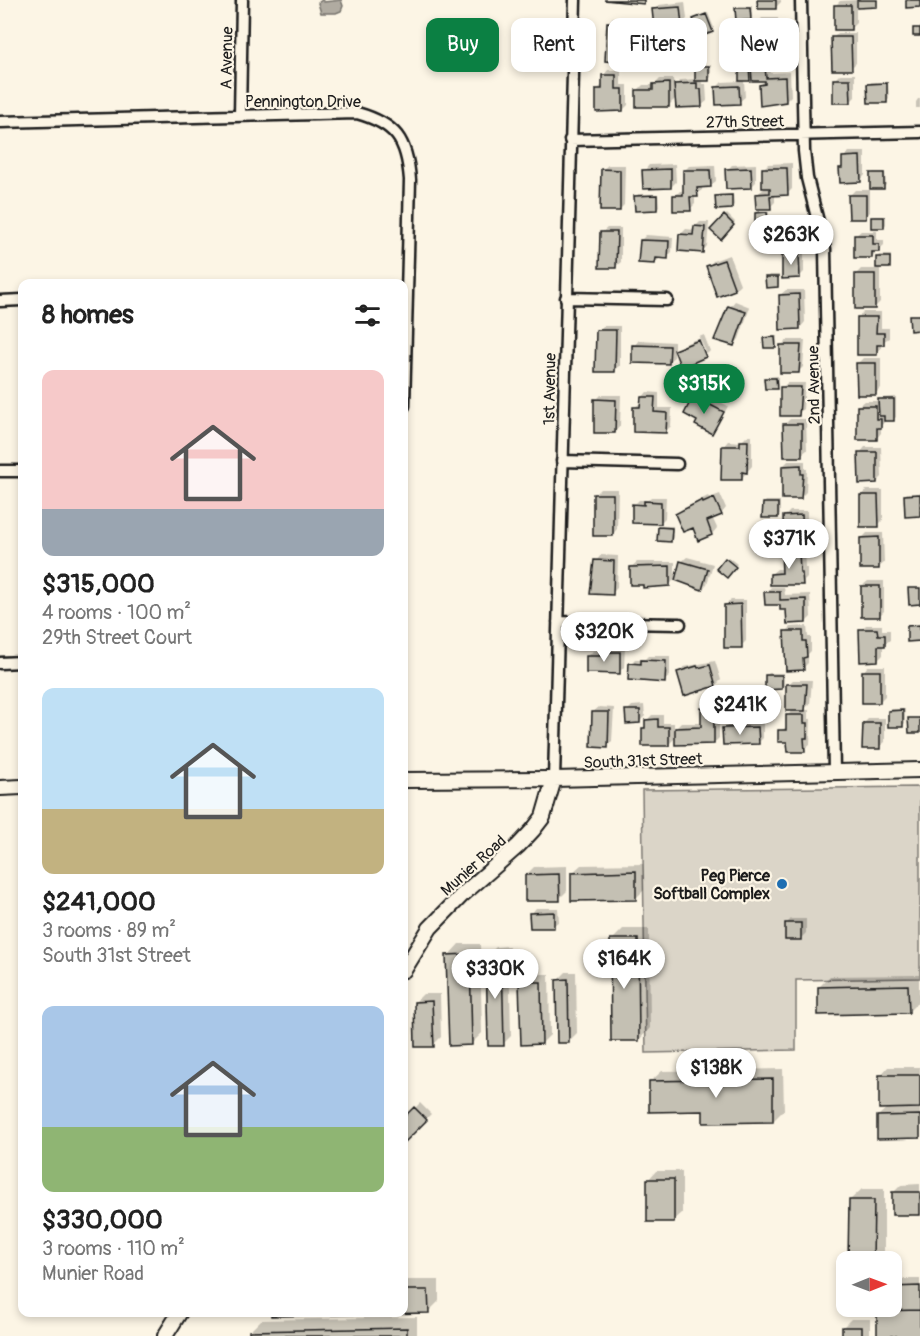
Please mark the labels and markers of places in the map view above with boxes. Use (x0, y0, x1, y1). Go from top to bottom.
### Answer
pin: $263K (749, 215, 833, 266)
pin: $315K (662, 364, 746, 415)
pin: $371K (747, 519, 831, 570)
pin: $320K (562, 612, 646, 663)
pin: $241K (698, 685, 782, 736)
place label: Peg Pierce Softball Complex (653, 866, 771, 904)
marker: Peg Pierce Softball Complex (775, 877, 789, 891)
pin: $164K (582, 939, 666, 990)
pin: $330K (453, 949, 537, 1000)
pin: $138K (674, 1048, 758, 1099)

